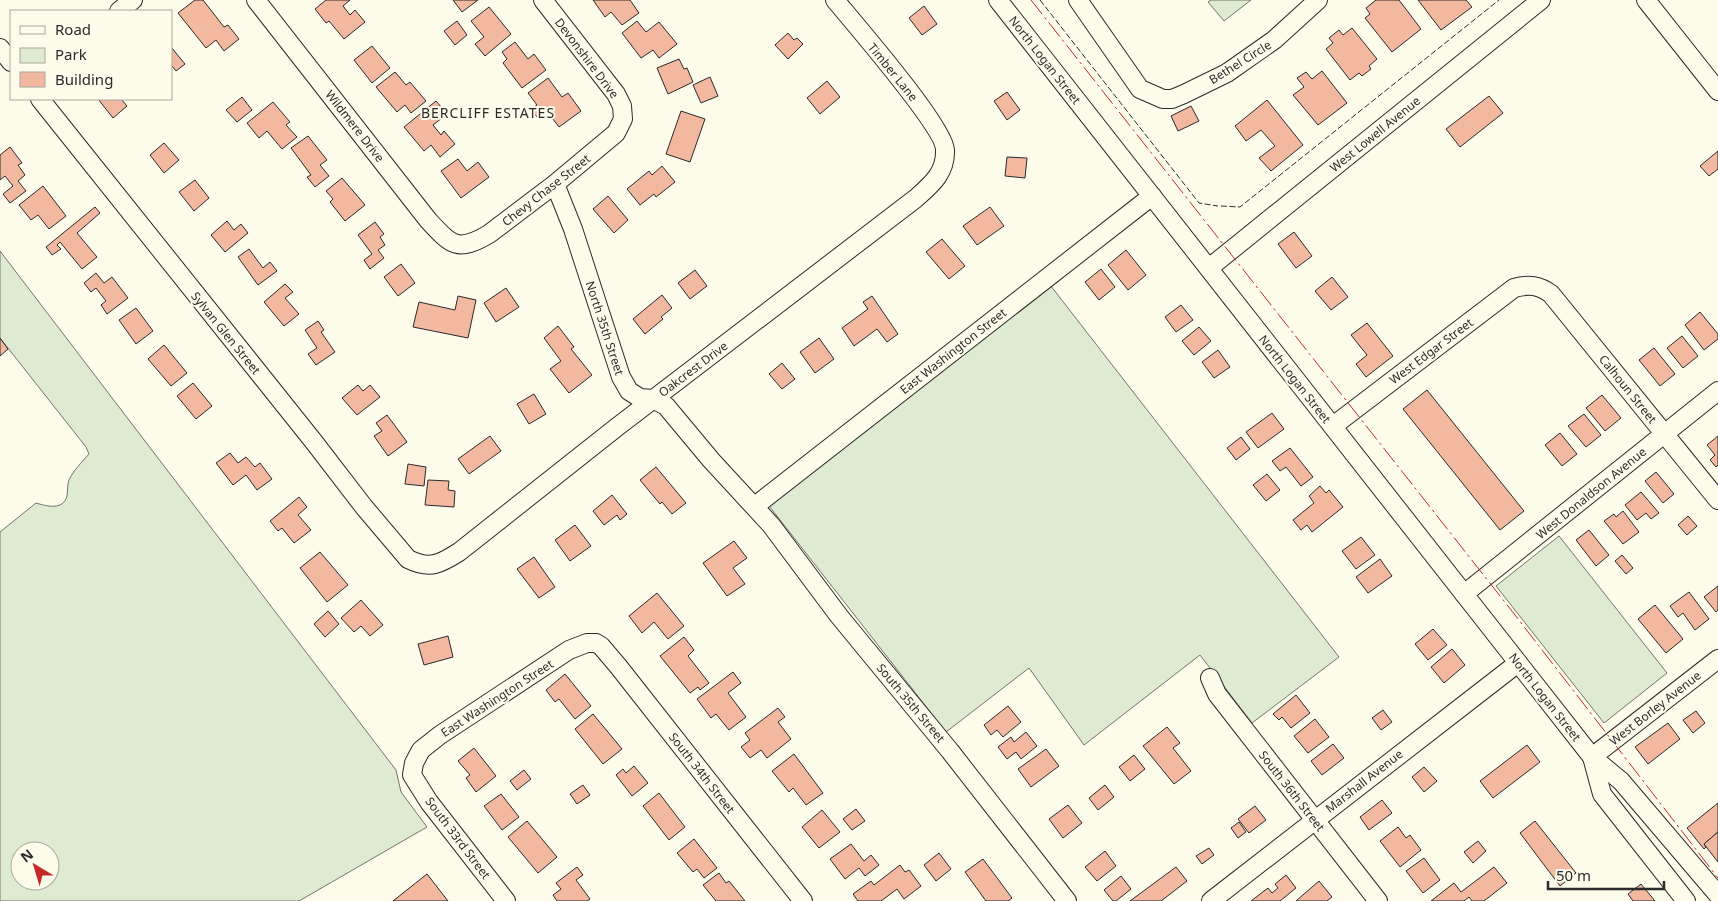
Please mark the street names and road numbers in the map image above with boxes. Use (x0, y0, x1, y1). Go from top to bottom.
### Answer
street label: North Logan Street (1005, 12, 1085, 108)
street label: Devonshire Drive (551, 14, 623, 102)
street label: Bethel Circle (1206, 36, 1275, 88)
street label: Timber Lane (864, 39, 922, 105)
street label: Wildmere Drive (322, 86, 389, 166)
street label: West Lowell Avenue (1326, 92, 1424, 176)
street label: Chevy Chase Street (498, 150, 594, 230)
street label: North 35th Street (582, 279, 628, 378)
street label: Sylvan Glen Street (187, 288, 265, 378)
street label: East Washington Street (896, 304, 1010, 398)
street label: West Edgar Street (1386, 314, 1477, 388)
street label: North Logan Street (1255, 331, 1335, 427)
street label: Oakcrest Drive (655, 337, 731, 401)
street label: Calhoun Street (1595, 351, 1661, 427)
street label: West Donaldson Avenue (1532, 443, 1650, 543)
street label: North Logan Street (1505, 649, 1585, 745)
street label: East Washington Street (437, 655, 557, 741)
street label: South 35th Street (873, 660, 950, 747)
street label: West Borley Avenue (1606, 667, 1705, 749)
street label: South 34th Street (665, 729, 739, 817)
street label: Marshall Avenue (1322, 745, 1406, 817)
street label: South 36th Street (1255, 747, 1329, 835)
street label: South 33rd Street (422, 794, 495, 883)

